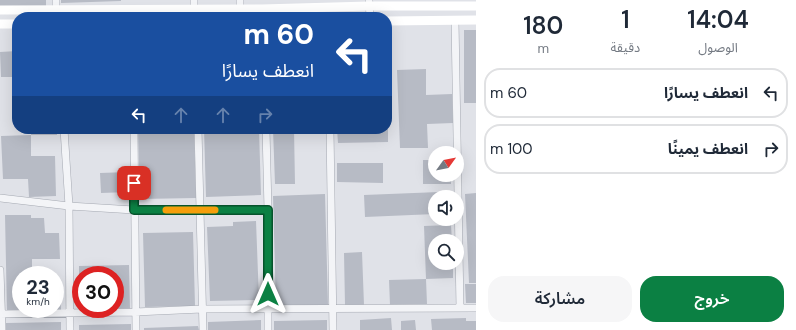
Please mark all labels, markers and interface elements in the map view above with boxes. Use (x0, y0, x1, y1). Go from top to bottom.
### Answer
text: 1 (621, 4, 630, 35)
text: 14:04 (687, 4, 749, 35)
text: 180 (523, 10, 563, 41)
text: 60 m (244, 16, 314, 53)
icon: left (328, 28, 380, 80)
text: دقيقة (611, 39, 640, 56)
text: الوصول (698, 39, 738, 56)
text: m (537, 40, 549, 57)
text: انعطف يسارًا (222, 59, 314, 83)
icon: left (760, 82, 782, 104)
text: 60 m (490, 83, 527, 103)
text: انعطف يسارًا (664, 83, 748, 103)
icon: left (128, 104, 150, 126)
icon: ahead (170, 104, 192, 126)
icon: ahead (212, 104, 234, 126)
icon: right (254, 104, 276, 126)
icon: right (760, 138, 782, 160)
text: 100 m (490, 139, 533, 159)
text: انعطف يمينًا (668, 139, 748, 159)
north arrow (428, 146, 464, 182)
map controls (428, 146, 464, 270)
pin (117, 166, 151, 200)
icon: arrive (123, 172, 145, 194)
button: sound (428, 190, 464, 226)
button: search (428, 234, 464, 270)
speed limit sign: 30 (72, 266, 124, 318)
position arrow (247, 273, 289, 315)
text: 23 (26, 274, 50, 300)
button: مشاركة (488, 276, 632, 322)
button: خروج (640, 276, 784, 322)
text: km/h (26, 295, 50, 308)

